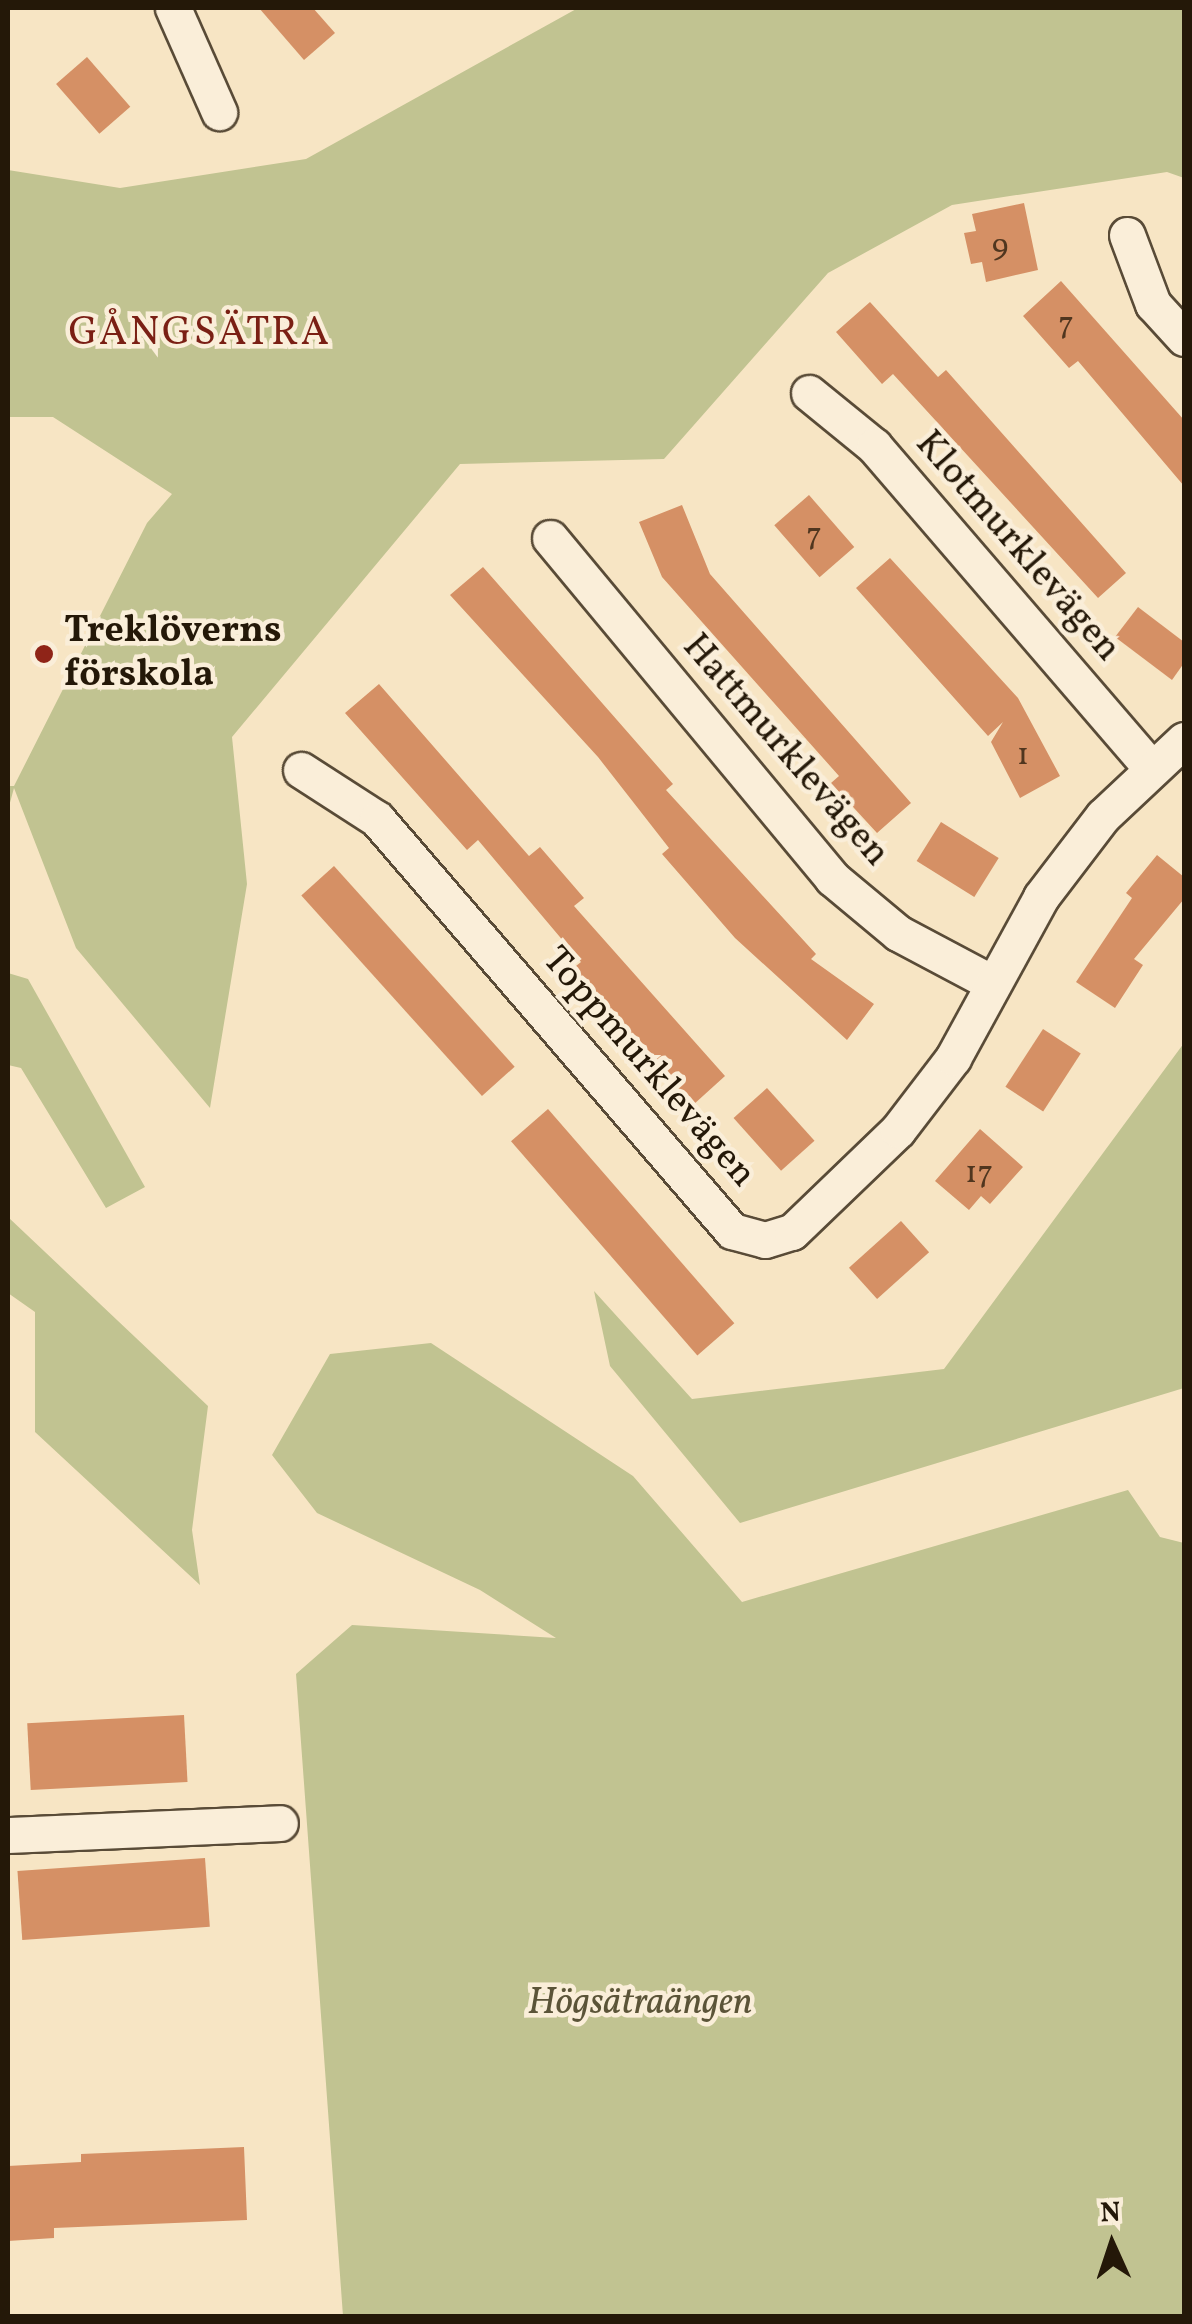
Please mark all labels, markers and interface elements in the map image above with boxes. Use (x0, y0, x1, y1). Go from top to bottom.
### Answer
house number: 9 (992, 228, 1008, 266)
house number: 7 (1058, 306, 1074, 344)
district label: GÅNGSÄTRA (69, 310, 331, 358)
street label: Klotmurklevägen (905, 422, 1129, 672)
house number: 7 (806, 517, 822, 555)
place label: Treklöverns förskola (64, 609, 282, 698)
street label: Hattmurklevägen (672, 625, 898, 877)
marker: Treklöverns förskola (33, 643, 55, 665)
house number: 1 (1017, 737, 1029, 775)
street label: Toppmurklevägen (531, 939, 765, 1197)
house number: 17 (965, 1155, 993, 1193)
park label: Högsätraängen (527, 1981, 753, 2027)
north arrow (1062, 2194, 1162, 2294)
text: N (1099, 2194, 1122, 2234)

